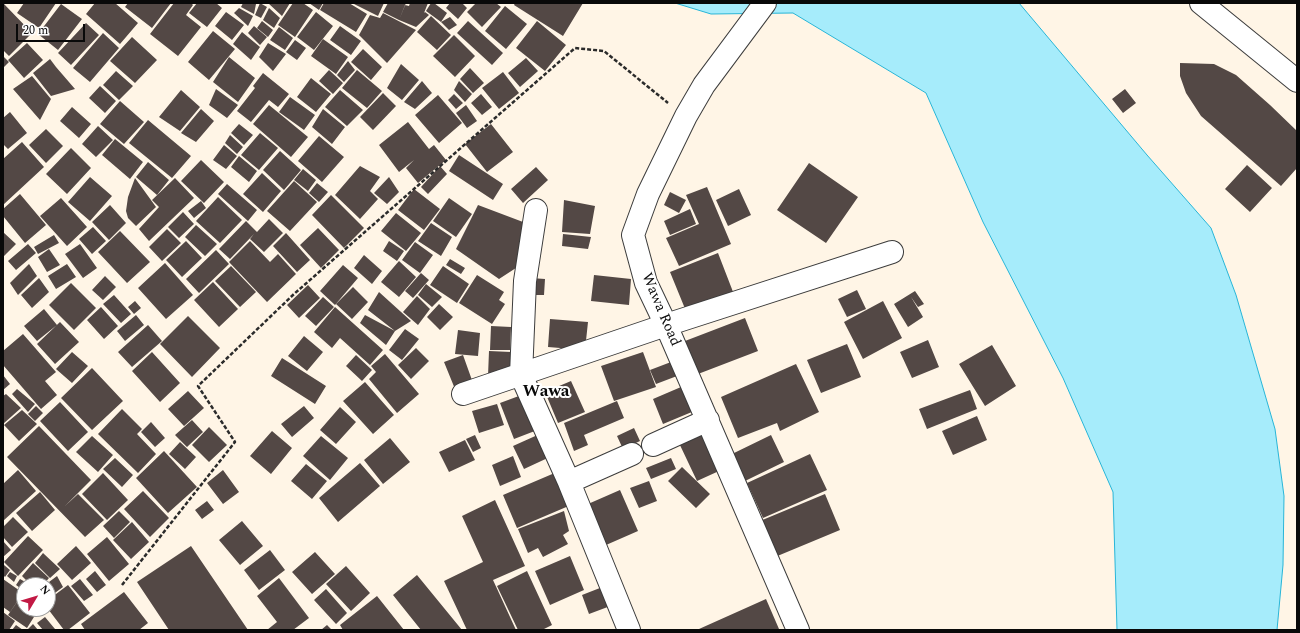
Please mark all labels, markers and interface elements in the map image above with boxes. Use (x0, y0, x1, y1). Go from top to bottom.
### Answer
scale bar (18, 16, 87, 42)
text: 20 m (23, 21, 48, 40)
street label: Wawa Road (636, 271, 684, 349)
district label: Wawa (522, 383, 570, 403)
north arrow (16, 577, 56, 617)
text: N (36, 581, 55, 599)

